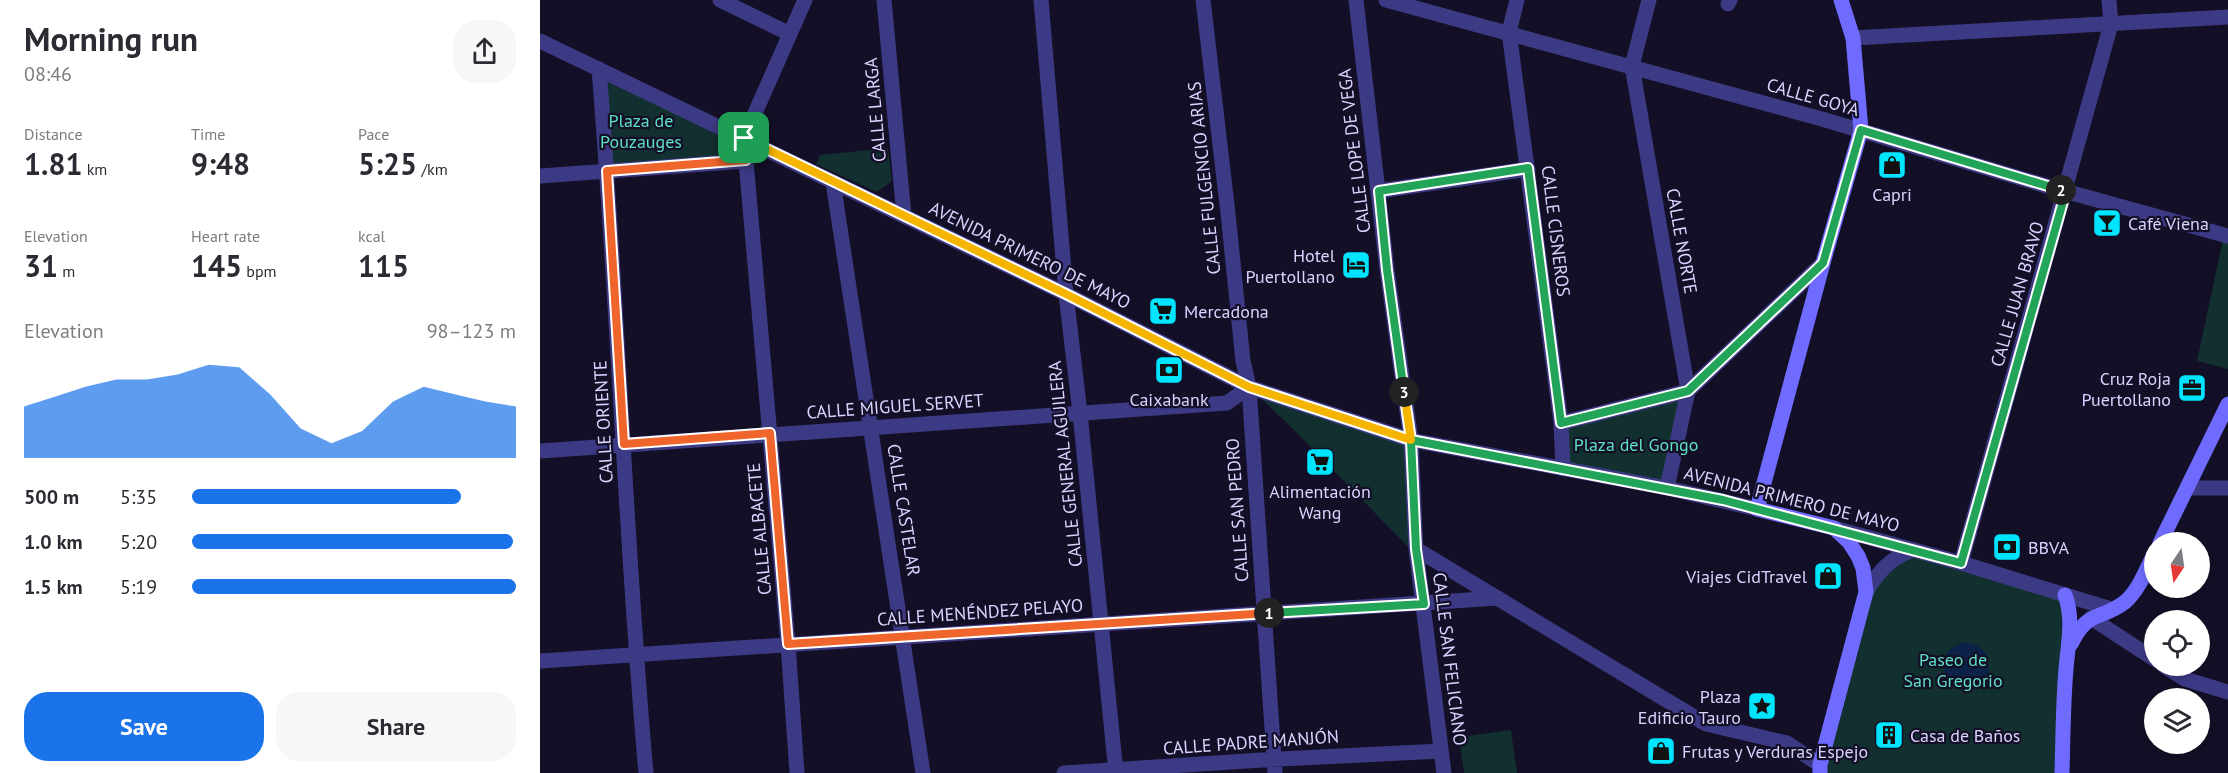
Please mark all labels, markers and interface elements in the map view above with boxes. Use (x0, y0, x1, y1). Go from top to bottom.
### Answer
text: Morning run (24, 17, 198, 60)
button: share (453, 20, 516, 83)
street label: CALLE LARGA (859, 56, 891, 163)
text: 08:46 (24, 61, 72, 87)
street label: CALLE LOPE DE VEGA (1332, 67, 1375, 234)
street label: CALLE GOYA (1764, 73, 1862, 121)
street label: CALLE FULGENCIO ARIAS (1182, 80, 1226, 276)
park label: Plaza de Pouzauges (600, 109, 682, 153)
pin (718, 112, 769, 163)
icon: arrive (727, 121, 760, 154)
text: Distance (24, 124, 83, 144)
text: Time (191, 124, 225, 144)
text: Pace (358, 124, 389, 144)
text: 1.81 (24, 144, 82, 183)
text: 9:48 (191, 144, 250, 183)
text: 5:25 (358, 144, 417, 183)
shop icon: Capri (1876, 149, 1908, 181)
text: km (82, 159, 107, 179)
text: /km (417, 159, 448, 179)
street label: CALLE CISNEROS (1537, 164, 1575, 298)
pin: 2 (2046, 175, 2076, 205)
text: 2 (2056, 180, 2066, 200)
place label: Capri (1872, 183, 1912, 206)
street label: CALLE NORTE (1661, 186, 1703, 296)
street label: AVENIDA PRIMERO DE MAYO (926, 196, 1134, 314)
bar icon: Café Viena (2091, 207, 2123, 239)
place label: Café Viena (2128, 212, 2209, 235)
street label: CALLE JUAN BRAVO (1985, 219, 2049, 369)
text: Elevation (24, 226, 88, 246)
text: Heart rate (191, 226, 260, 246)
text: kcal (358, 226, 385, 246)
place label: Hotel Puertollano (1246, 244, 1336, 288)
text: 31 (24, 246, 58, 285)
text: 145 (191, 246, 242, 285)
text: 115 (358, 246, 409, 285)
hotel icon: Hotel Puertollano (1340, 249, 1372, 281)
text: m (58, 261, 75, 281)
text: bpm (242, 261, 277, 281)
supermarket icon: Mercadona (1147, 295, 1179, 327)
place label: Mercadona (1184, 300, 1269, 323)
text: Elevation (24, 318, 104, 344)
text: 98–123 m (427, 318, 516, 344)
bank icon: Caixabank (1153, 354, 1185, 386)
street label: CALLE GENERAL AGUILERA (1043, 359, 1087, 568)
street label: CALLE ORIENTE (588, 360, 618, 484)
place label: Cruz Roja Puertollano (2082, 367, 2171, 411)
office icon: Cruz Roja Puertollano (2176, 372, 2208, 404)
pin: 3 (1389, 377, 1419, 407)
text: 3 (1399, 382, 1409, 402)
street label: CALLE MIGUEL SERVET (806, 388, 984, 424)
place label: Caixabank (1129, 388, 1209, 411)
park label: Plaza del Gongo (1574, 433, 1698, 456)
street label: CALLE SAN PEDRO (1221, 437, 1253, 583)
street label: CALLE CASTELAR (882, 442, 926, 578)
supermarket icon: Alimentación Wang (1304, 446, 1336, 478)
street label: AVENIDA PRIMERO DE MAYO (1682, 461, 1902, 537)
street label: CALLE ALBACETE (742, 462, 776, 596)
place label: Alimentación Wang (1269, 480, 1371, 524)
text: 500 m (24, 484, 79, 510)
text: 5:35 (120, 484, 157, 510)
text: 1.0 km (24, 529, 83, 555)
text: 5:20 (120, 529, 157, 555)
bank icon: BBVA (1991, 531, 2023, 563)
north arrow (2144, 532, 2210, 598)
map controls (2144, 532, 2210, 754)
place label: BBVA (2028, 536, 2069, 559)
shop icon: Viajes CidTravel (1812, 560, 1844, 592)
place label: Viajes CidTravel (1685, 565, 1808, 588)
street label: CALLE SAN FELICIANO (1428, 571, 1472, 747)
text: 1.5 km (24, 574, 83, 600)
text: 5:19 (120, 574, 157, 600)
street label: CALLE MENÉNDEZ PELAYO (876, 593, 1084, 631)
pin: 1 (1254, 598, 1284, 628)
text: 1 (1264, 603, 1274, 623)
button: locate (2144, 610, 2210, 676)
park label: Paseo de San Gregorio (1903, 648, 2003, 692)
place label: Plaza Edificio Tauro (1638, 685, 1741, 729)
button: layers (2144, 688, 2210, 754)
place icon: Plaza Edificio Tauro (1746, 690, 1778, 722)
button: Save (24, 692, 264, 761)
button: Share (276, 692, 516, 761)
building icon: Casa de Baños (1873, 719, 1905, 751)
street label: CALLE PADRE MANJÓN (1162, 724, 1340, 760)
place label: Casa de Baños (1910, 724, 2020, 747)
shop icon: Frutas y Verduras Espejo (1645, 735, 1677, 767)
place label: Frutas y Verduras Espejo (1682, 740, 1868, 763)

